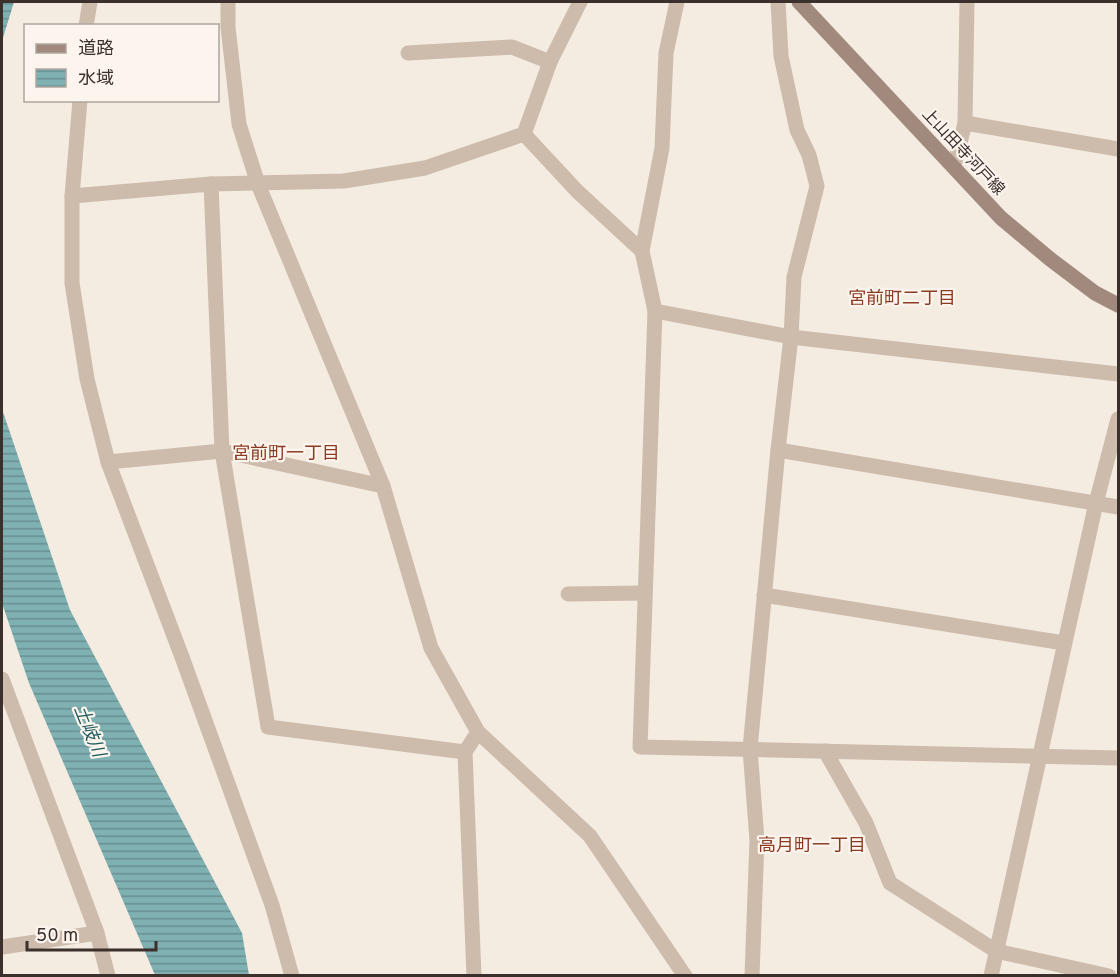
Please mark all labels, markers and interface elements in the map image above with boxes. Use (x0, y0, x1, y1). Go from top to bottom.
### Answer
legend (24, 24, 219, 102)
text: 道路 (78, 38, 114, 61)
text: 水域 (78, 68, 114, 91)
street label: 上山田寺河戸線 (917, 105, 1008, 200)
district label: 宮前町二丁目 (848, 288, 956, 311)
district label: 宮前町一丁目 (232, 443, 340, 466)
water label: 土岐川 (68, 702, 110, 763)
district label: 高月町一丁目 (758, 835, 866, 858)
scale bar (27, 914, 156, 952)
text: 50 m (36, 925, 78, 948)

